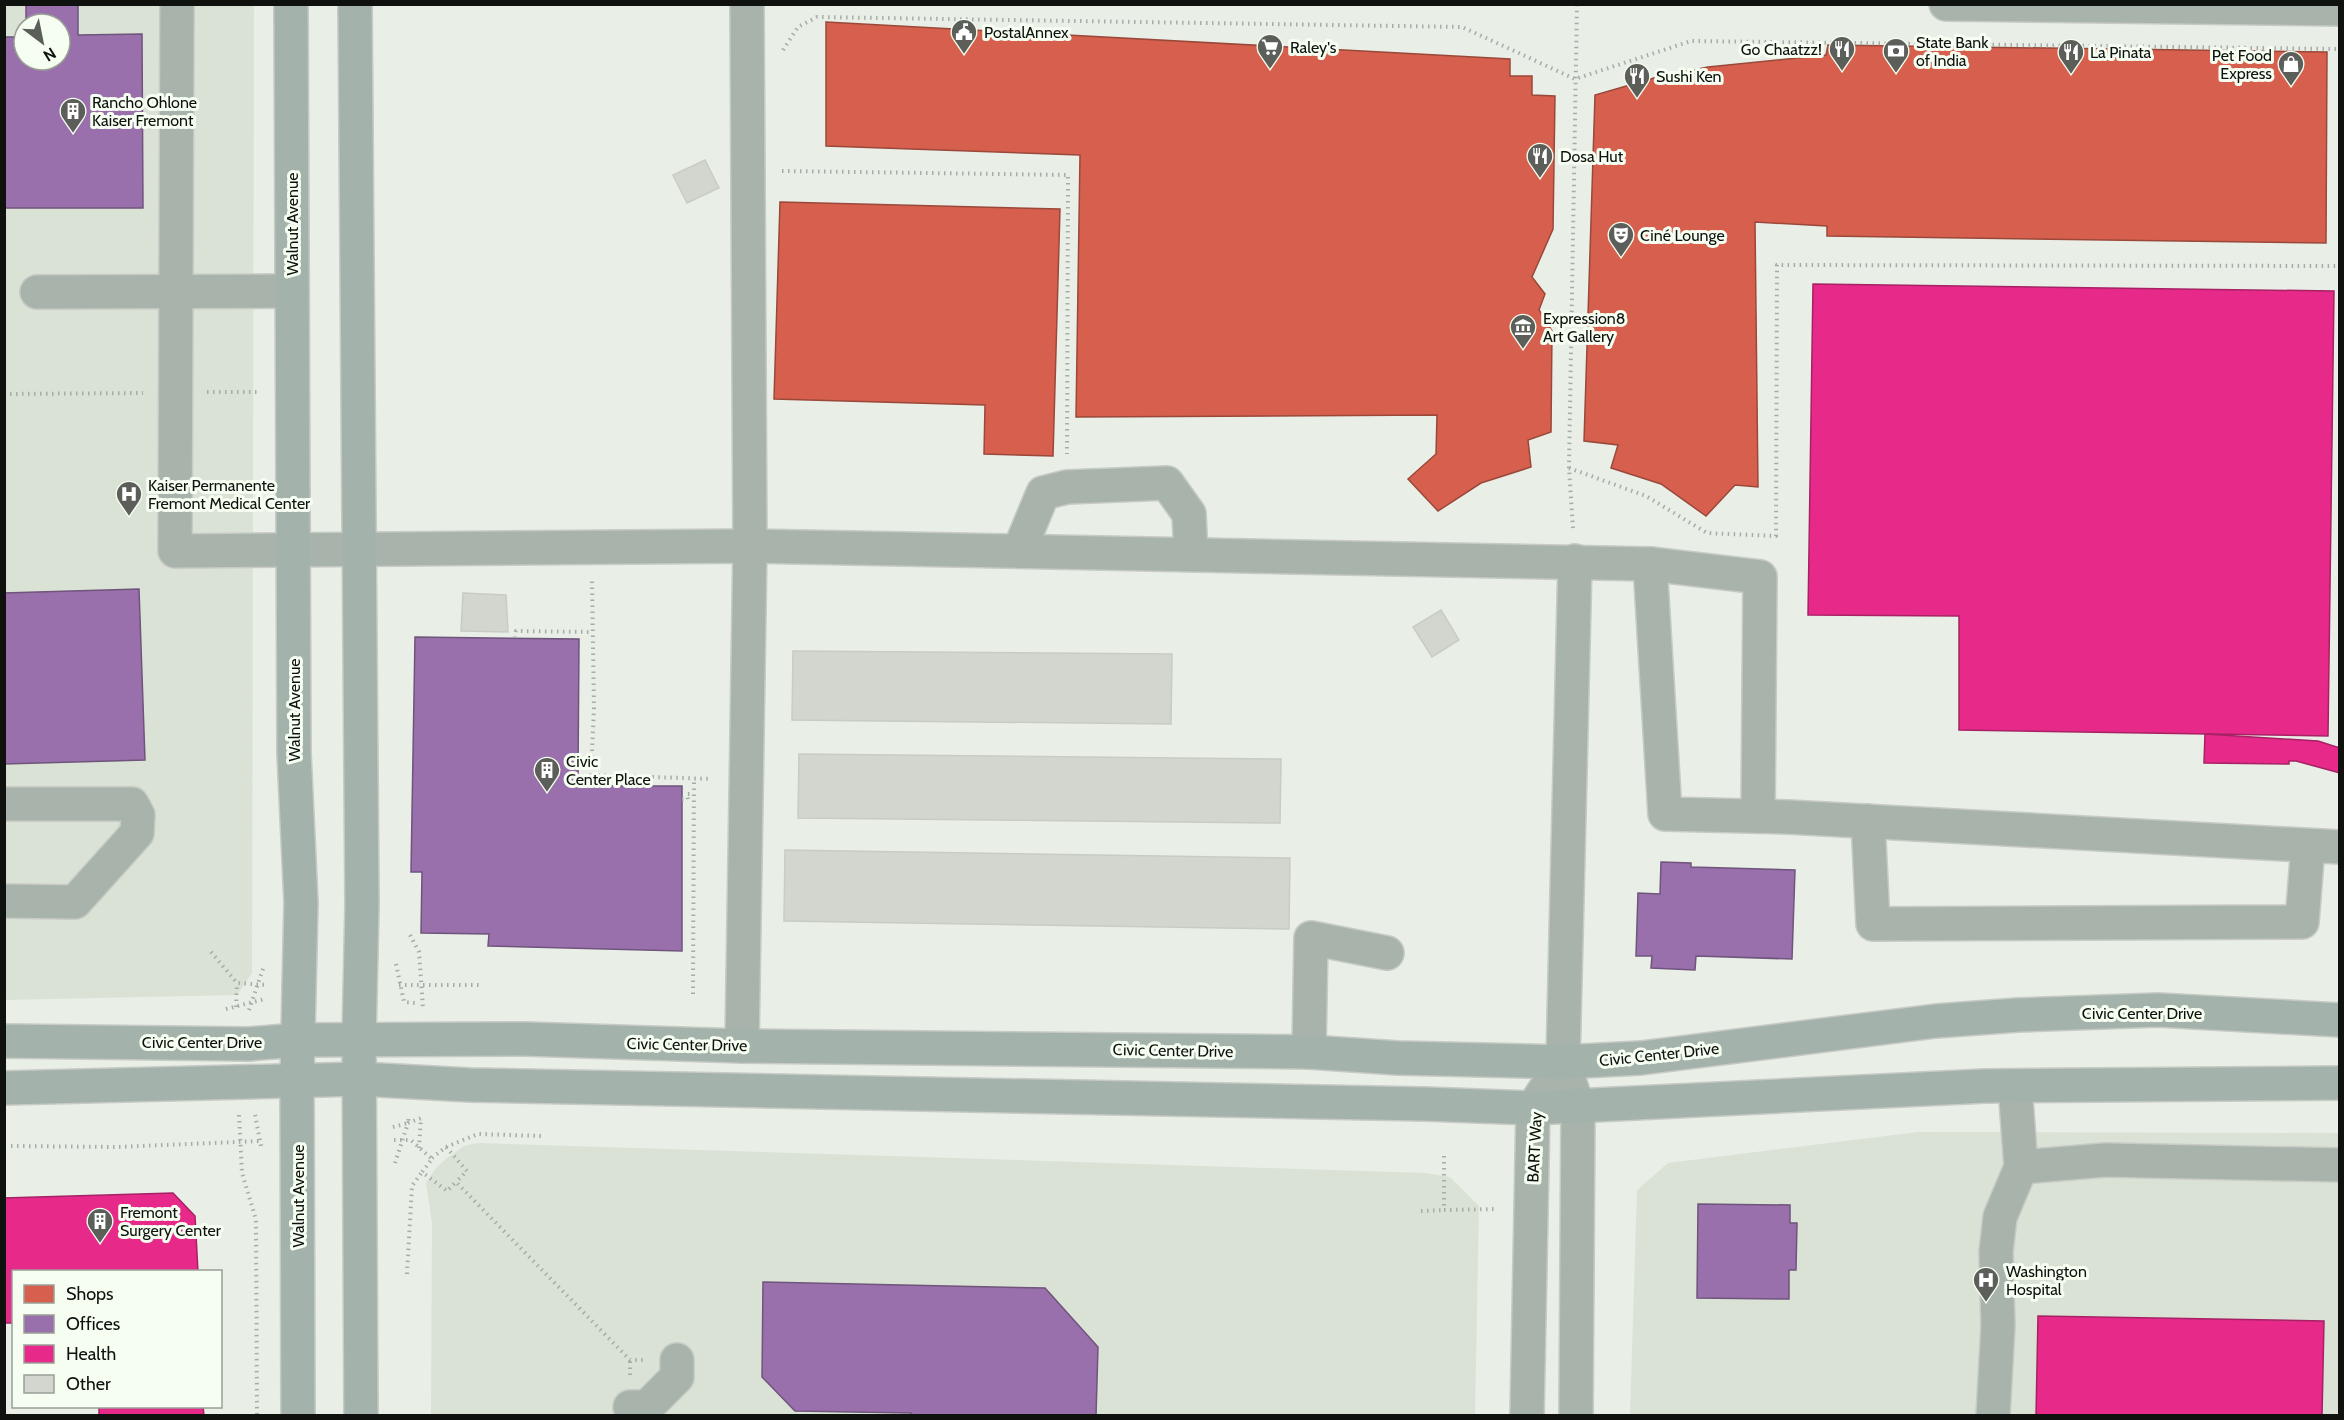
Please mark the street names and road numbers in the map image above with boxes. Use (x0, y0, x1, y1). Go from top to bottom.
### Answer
street label: Walnut Avenue (283, 172, 302, 276)
street label: Walnut Avenue (285, 658, 304, 762)
street label: Civic Center Drive (2082, 1004, 2202, 1023)
street label: Civic Center Drive (142, 1033, 262, 1052)
street label: Civic Center Drive (627, 1034, 747, 1055)
street label: Civic Center Drive (1598, 1039, 1720, 1070)
street label: Civic Center Drive (1113, 1040, 1233, 1061)
street label: BART Way (1523, 1111, 1546, 1183)
street label: Walnut Avenue (289, 1144, 308, 1248)

